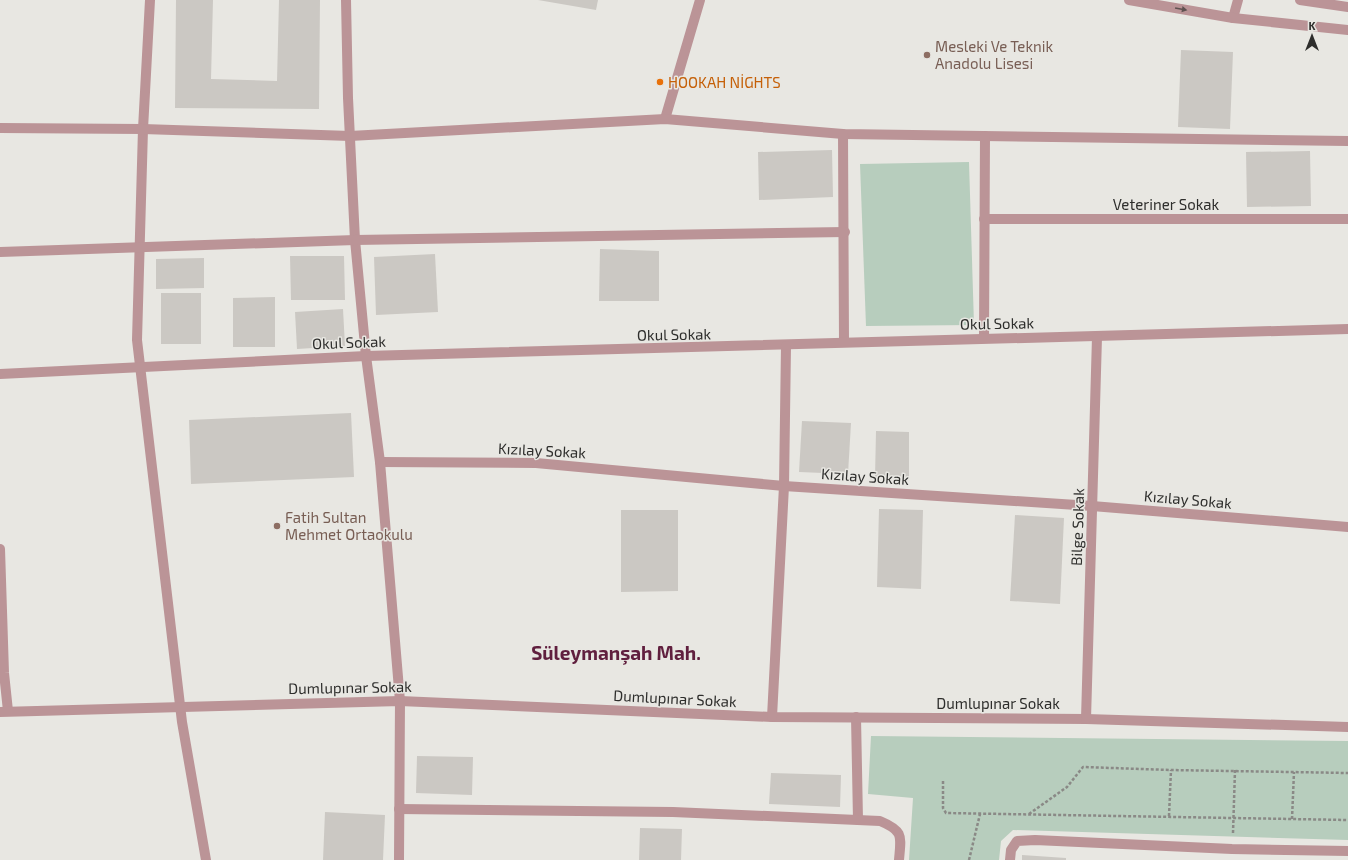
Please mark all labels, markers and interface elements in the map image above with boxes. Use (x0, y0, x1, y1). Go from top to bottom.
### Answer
one-way arrow (1175, 6, 1187, 12)
north arrow (1292, 16, 1332, 56)
text: K (1309, 19, 1316, 32)
place label: Mesleki Ve Teknik Anadolu Lisesi (935, 37, 1053, 72)
marker: Mesleki Ve Teknik Anadolu Lisesi (922, 50, 932, 60)
place label: HOOKAH NİGHTS (668, 73, 781, 91)
marker: HOOKAH NİGHTS (655, 77, 665, 87)
street label: Veteriner Sokak (1113, 195, 1220, 213)
street label: Okul Sokak (960, 313, 1035, 333)
street label: Okul Sokak (637, 324, 712, 344)
street label: Okul Sokak (312, 332, 387, 352)
street label: Kızılay Sokak (498, 439, 587, 461)
street label: Kızılay Sokak (820, 464, 910, 488)
street label: Kızılay Sokak (1143, 486, 1233, 512)
street label: Bilge Sokak (1067, 488, 1087, 566)
place label: Fatih Sultan Mehmet Ortaokulu (285, 508, 413, 543)
marker: Fatih Sultan Mehmet Ortaokulu (272, 521, 282, 531)
district label: Süleymanşah Mah. (531, 641, 701, 665)
street label: Dumlupınar Sokak (288, 677, 412, 697)
street label: Dumlupınar Sokak (613, 686, 738, 710)
street label: Dumlupınar Sokak (936, 694, 1060, 712)

